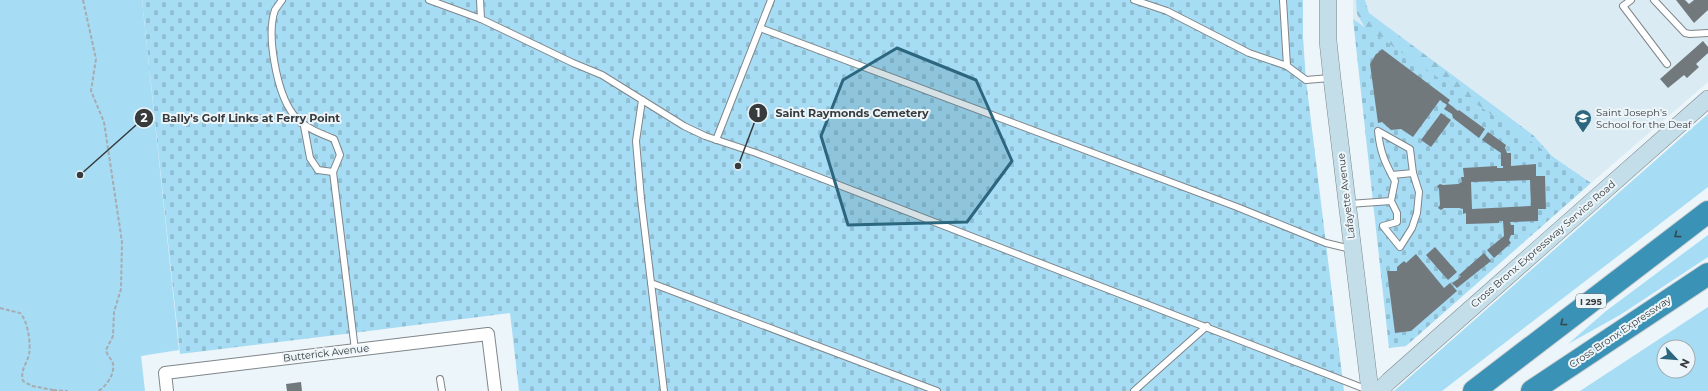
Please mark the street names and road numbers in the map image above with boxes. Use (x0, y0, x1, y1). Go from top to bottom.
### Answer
street label: Lafayette Avenue (1334, 152, 1358, 240)
street label: Cross Bronx Expressway Service Road (1468, 178, 1618, 310)
street label: Cross Bronx Expressway (1567, 293, 1674, 371)
road number: I 295 (1576, 294, 1606, 308)
street label: Butterick Avenue (282, 341, 370, 365)

